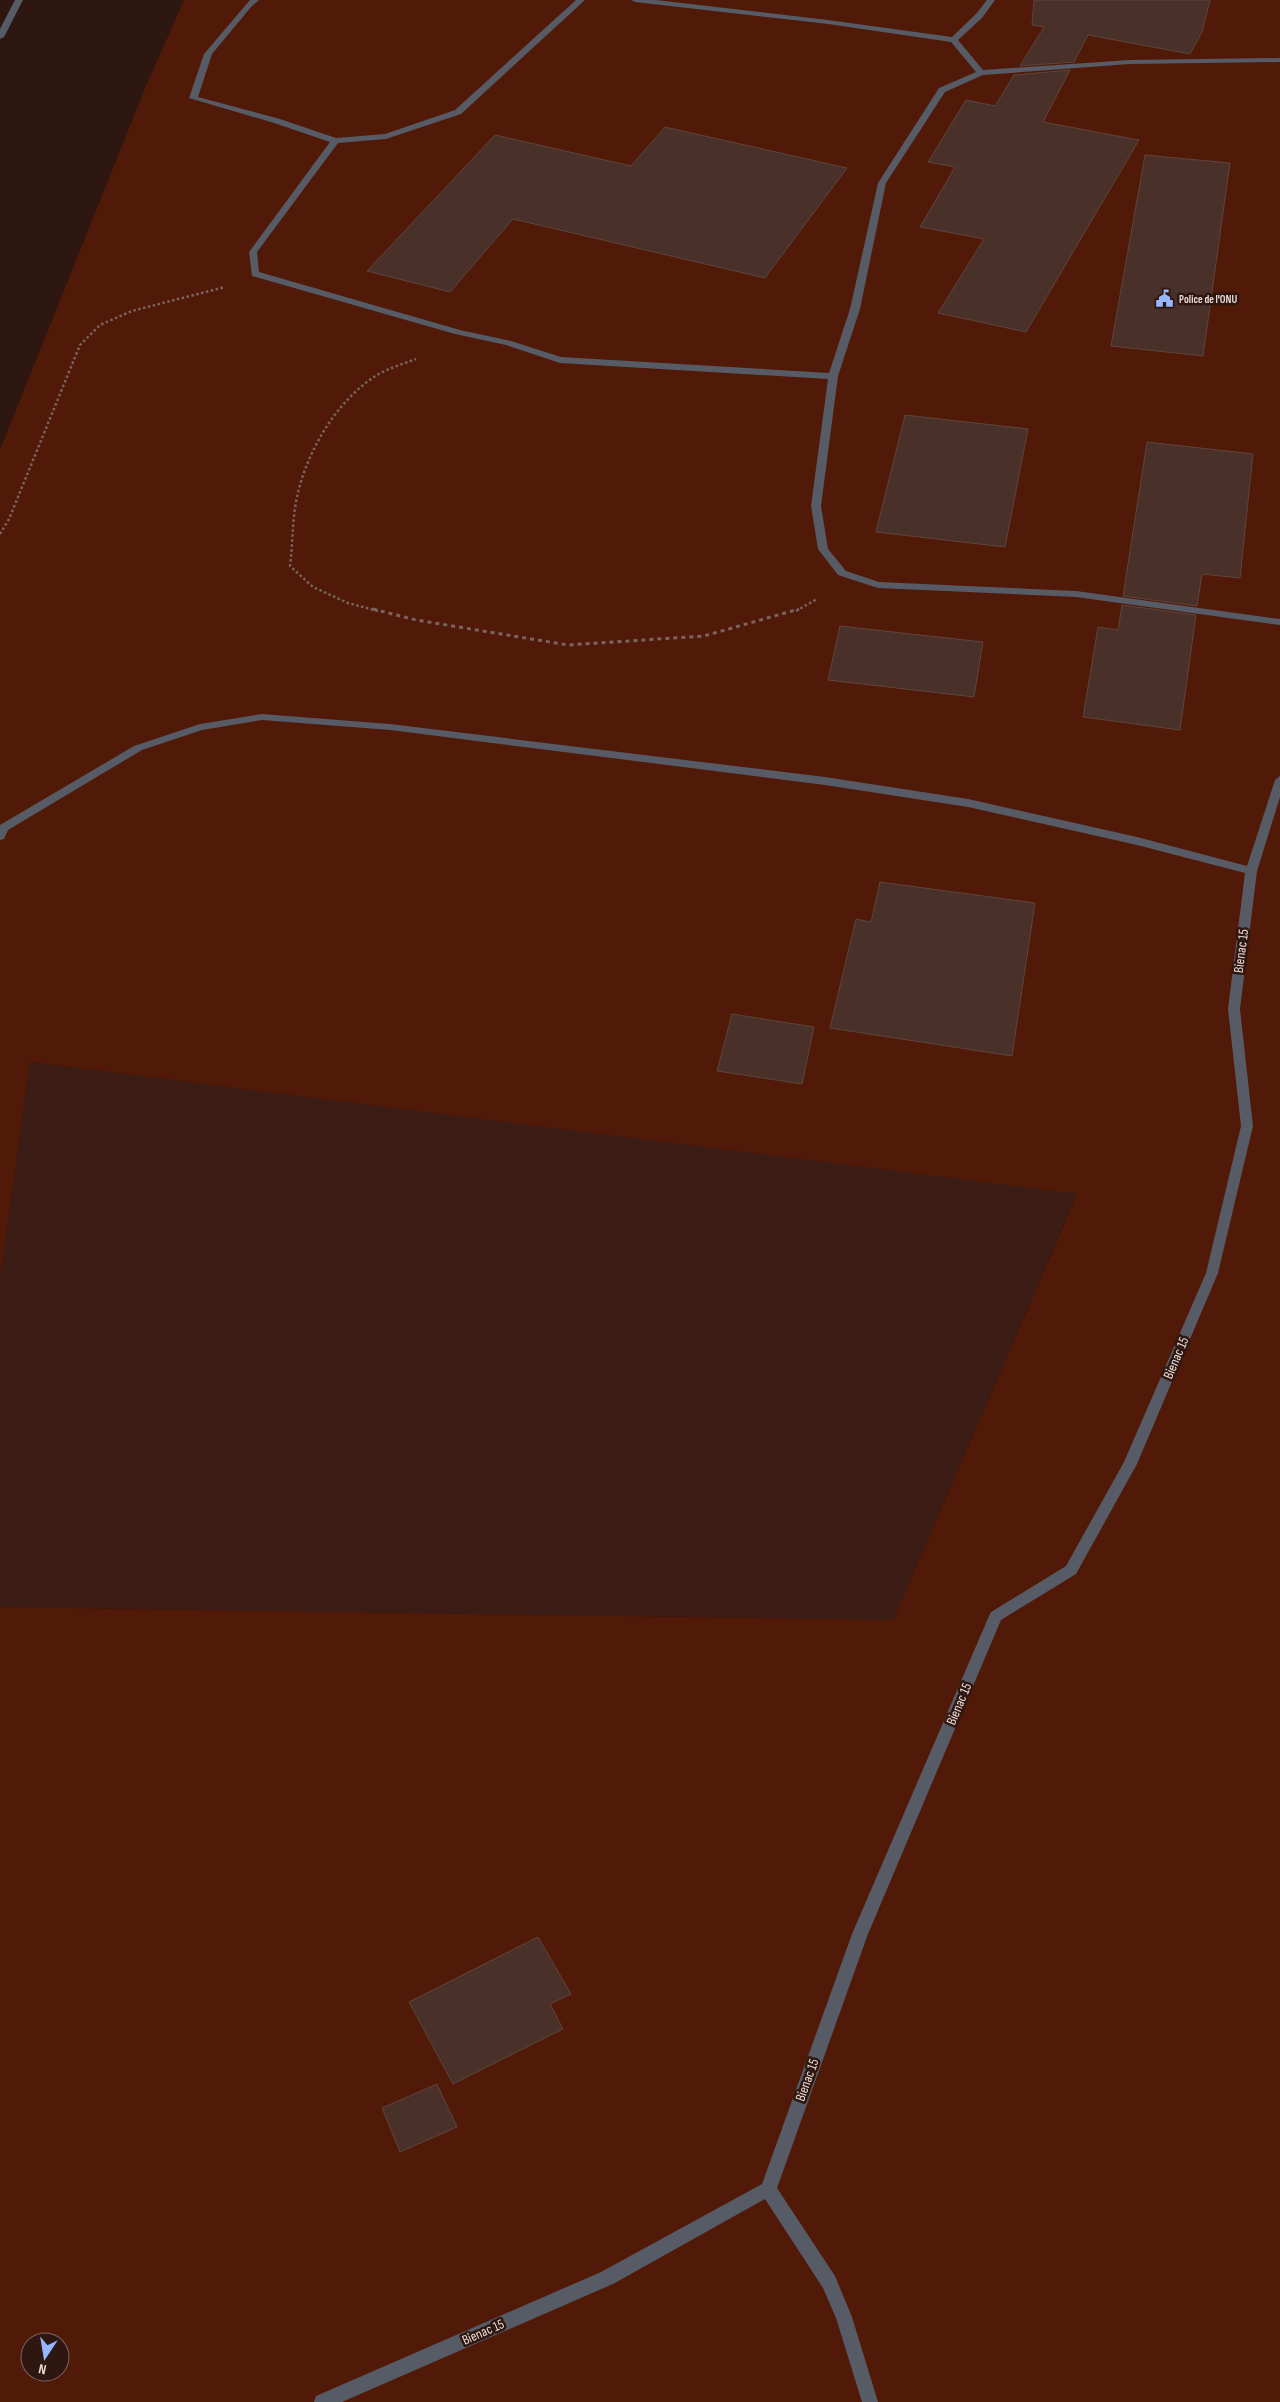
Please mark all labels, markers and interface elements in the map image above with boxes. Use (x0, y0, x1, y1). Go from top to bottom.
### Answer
public building icon: Police de l'ONU (1155, 289, 1175, 309)
place label: Police de l'ONU (1179, 293, 1237, 306)
street label: Bienac 15 (1230, 928, 1252, 974)
street label: Bienac 15 (1160, 1334, 1193, 1382)
street label: Bienac 15 (943, 1680, 976, 1728)
street label: Bienac 15 (791, 2056, 823, 2104)
street label: Bienac 15 (459, 2315, 507, 2349)
north arrow (20, 2332, 70, 2382)
text: N (37, 2360, 48, 2378)

